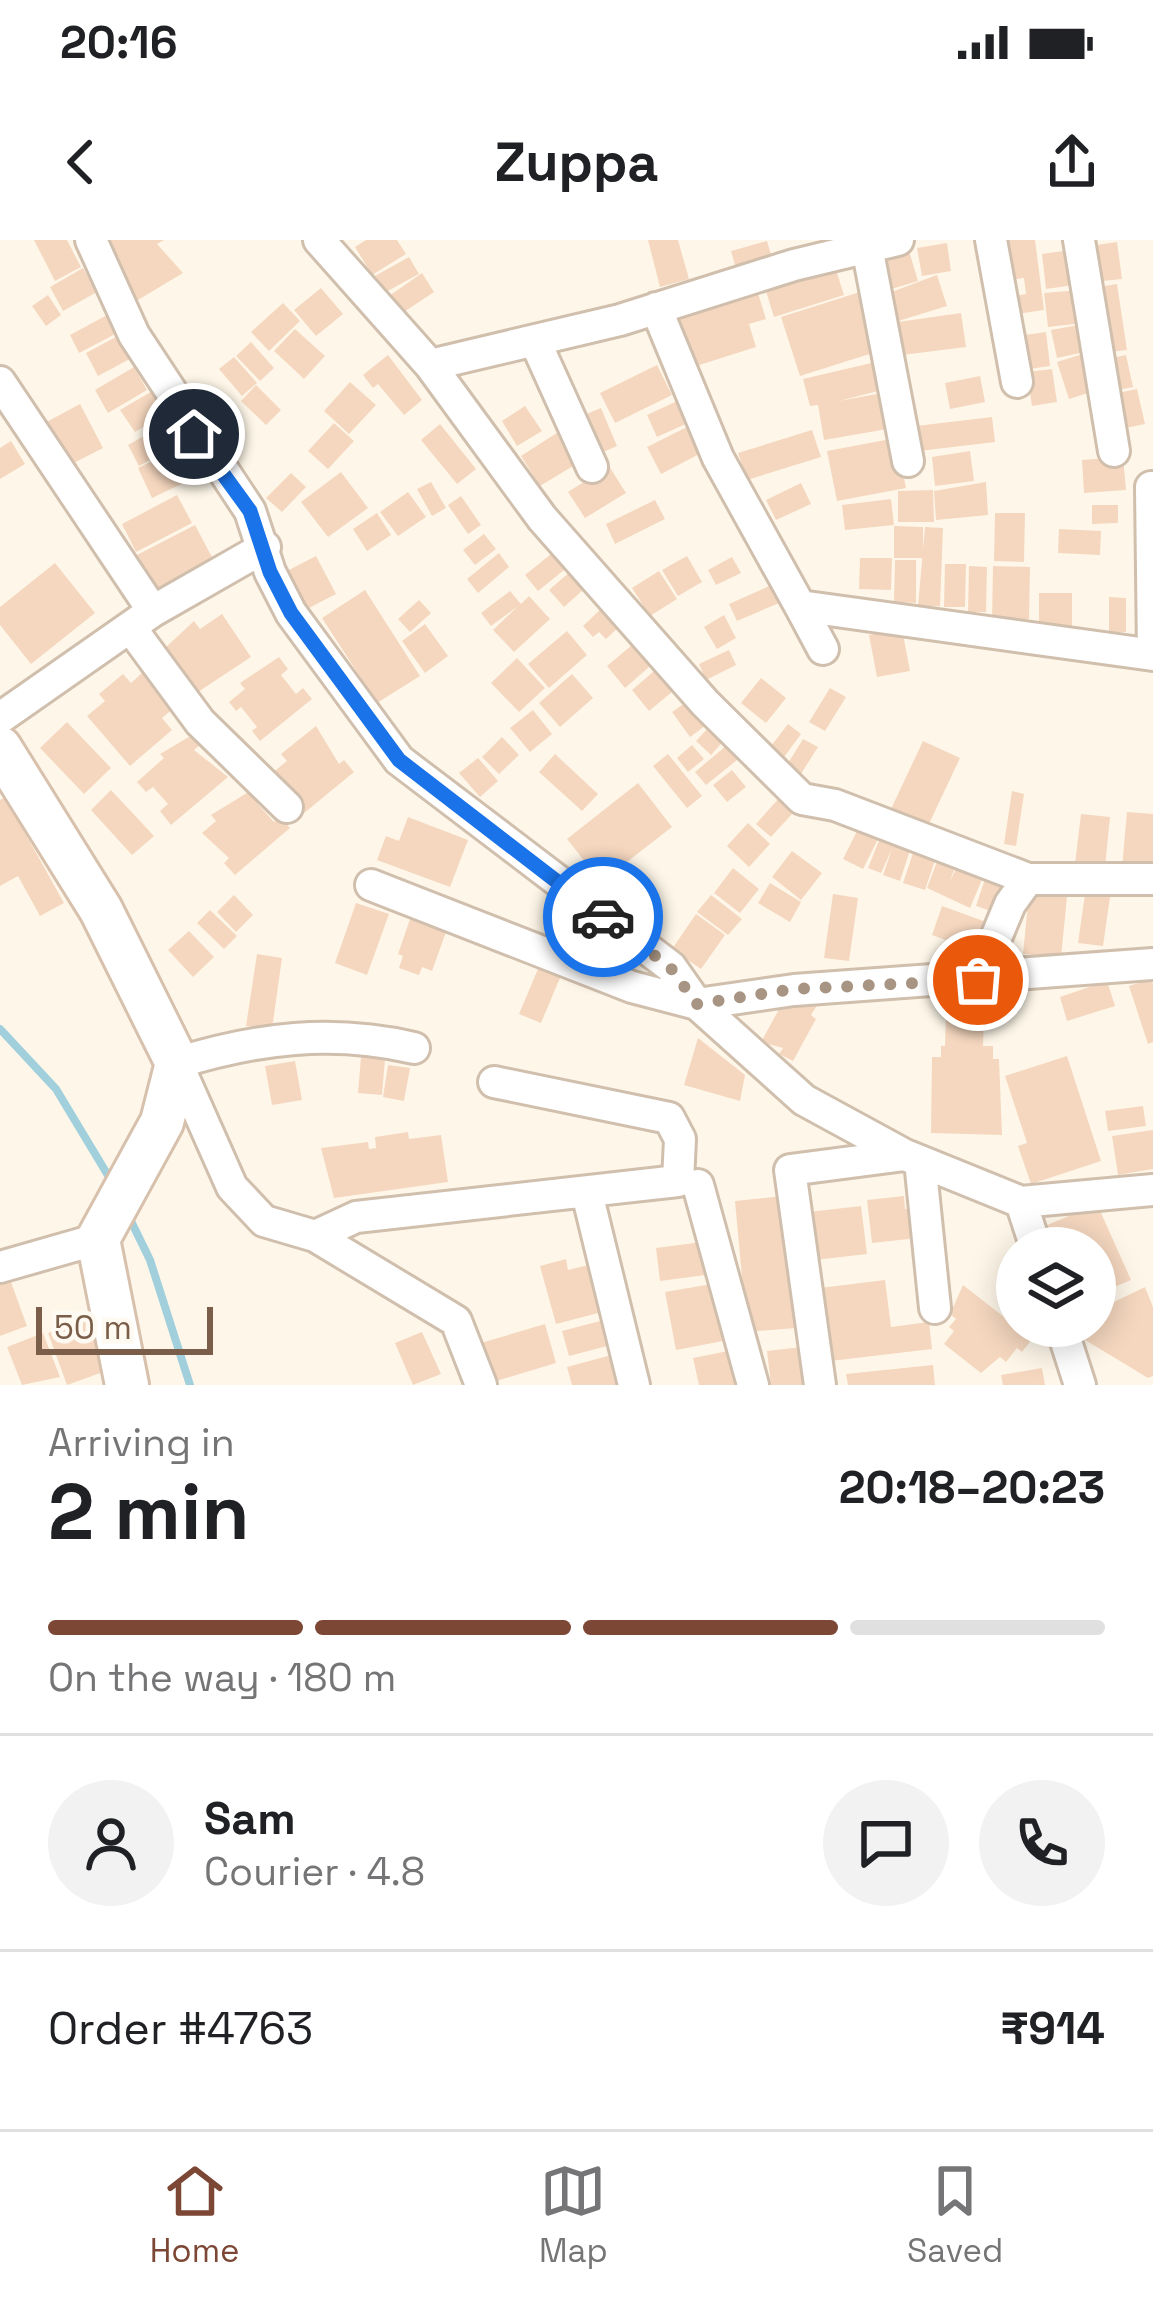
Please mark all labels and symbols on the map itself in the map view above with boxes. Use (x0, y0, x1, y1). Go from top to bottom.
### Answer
pin (143, 383, 245, 485)
courier (543, 857, 663, 977)
pin (927, 929, 1029, 1031)
scale bar (36, 1301, 213, 1354)

